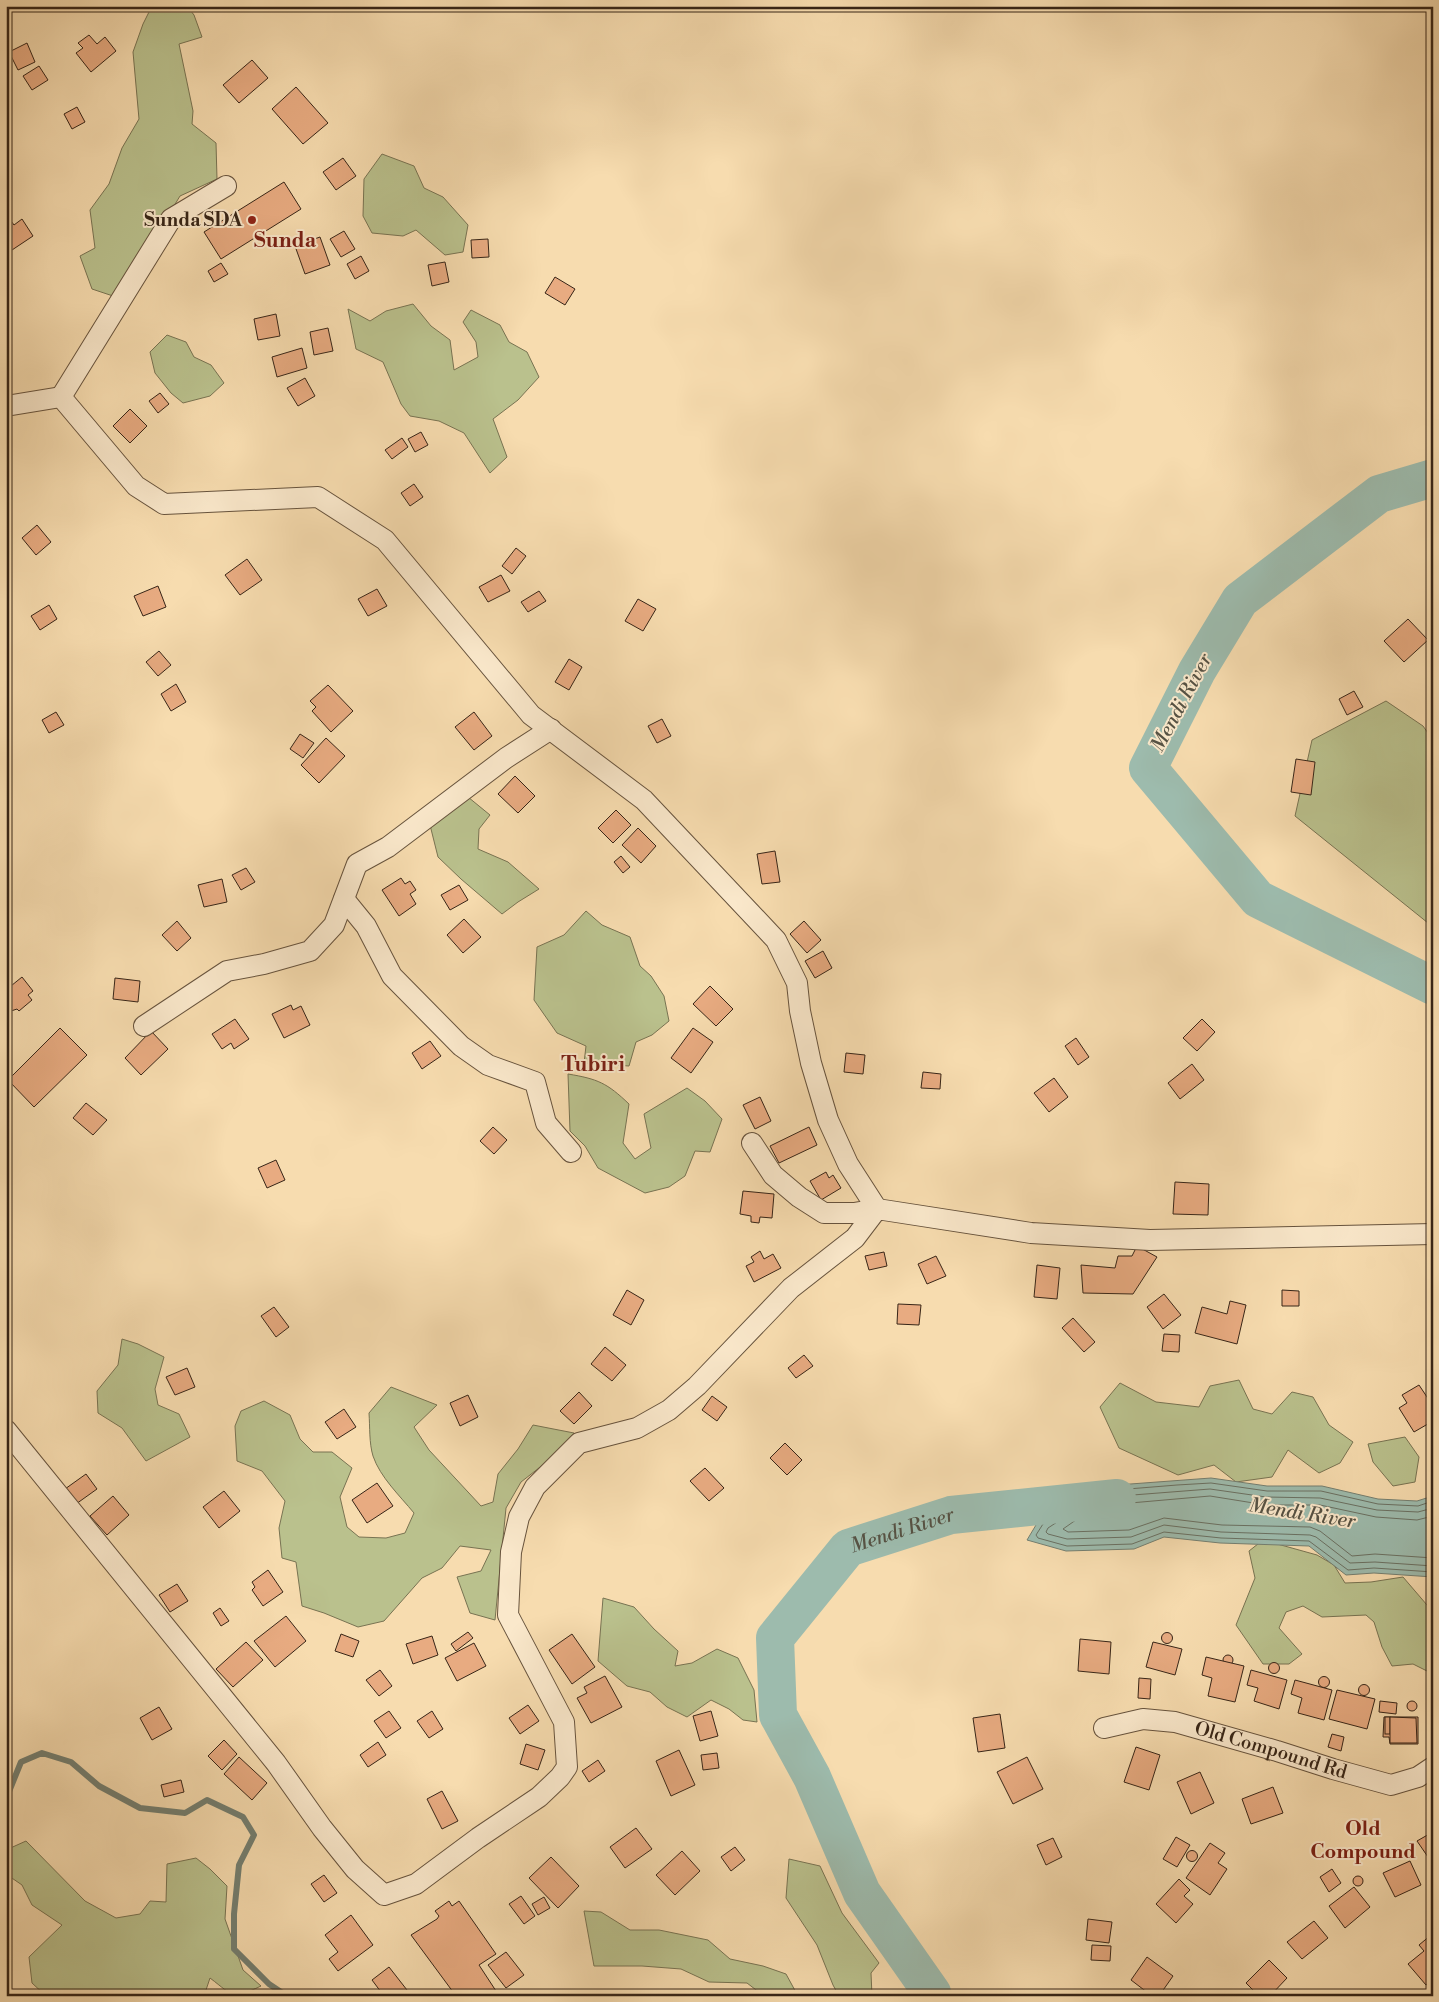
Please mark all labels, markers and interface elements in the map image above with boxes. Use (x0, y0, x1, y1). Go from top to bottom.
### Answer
place label: Sunda SDA (144, 208, 242, 232)
marker: Sunda SDA (246, 214, 258, 226)
district label: Sunda (254, 228, 317, 254)
water label: Mendi River (1146, 649, 1219, 756)
district label: Tubiri (561, 1052, 625, 1078)
water label: Mendi River (1247, 1493, 1358, 1535)
water label: Mendi River (847, 1502, 958, 1559)
street label: Old Compound Rd (1192, 1716, 1350, 1784)
district label: Old Compound (1310, 1817, 1416, 1865)

